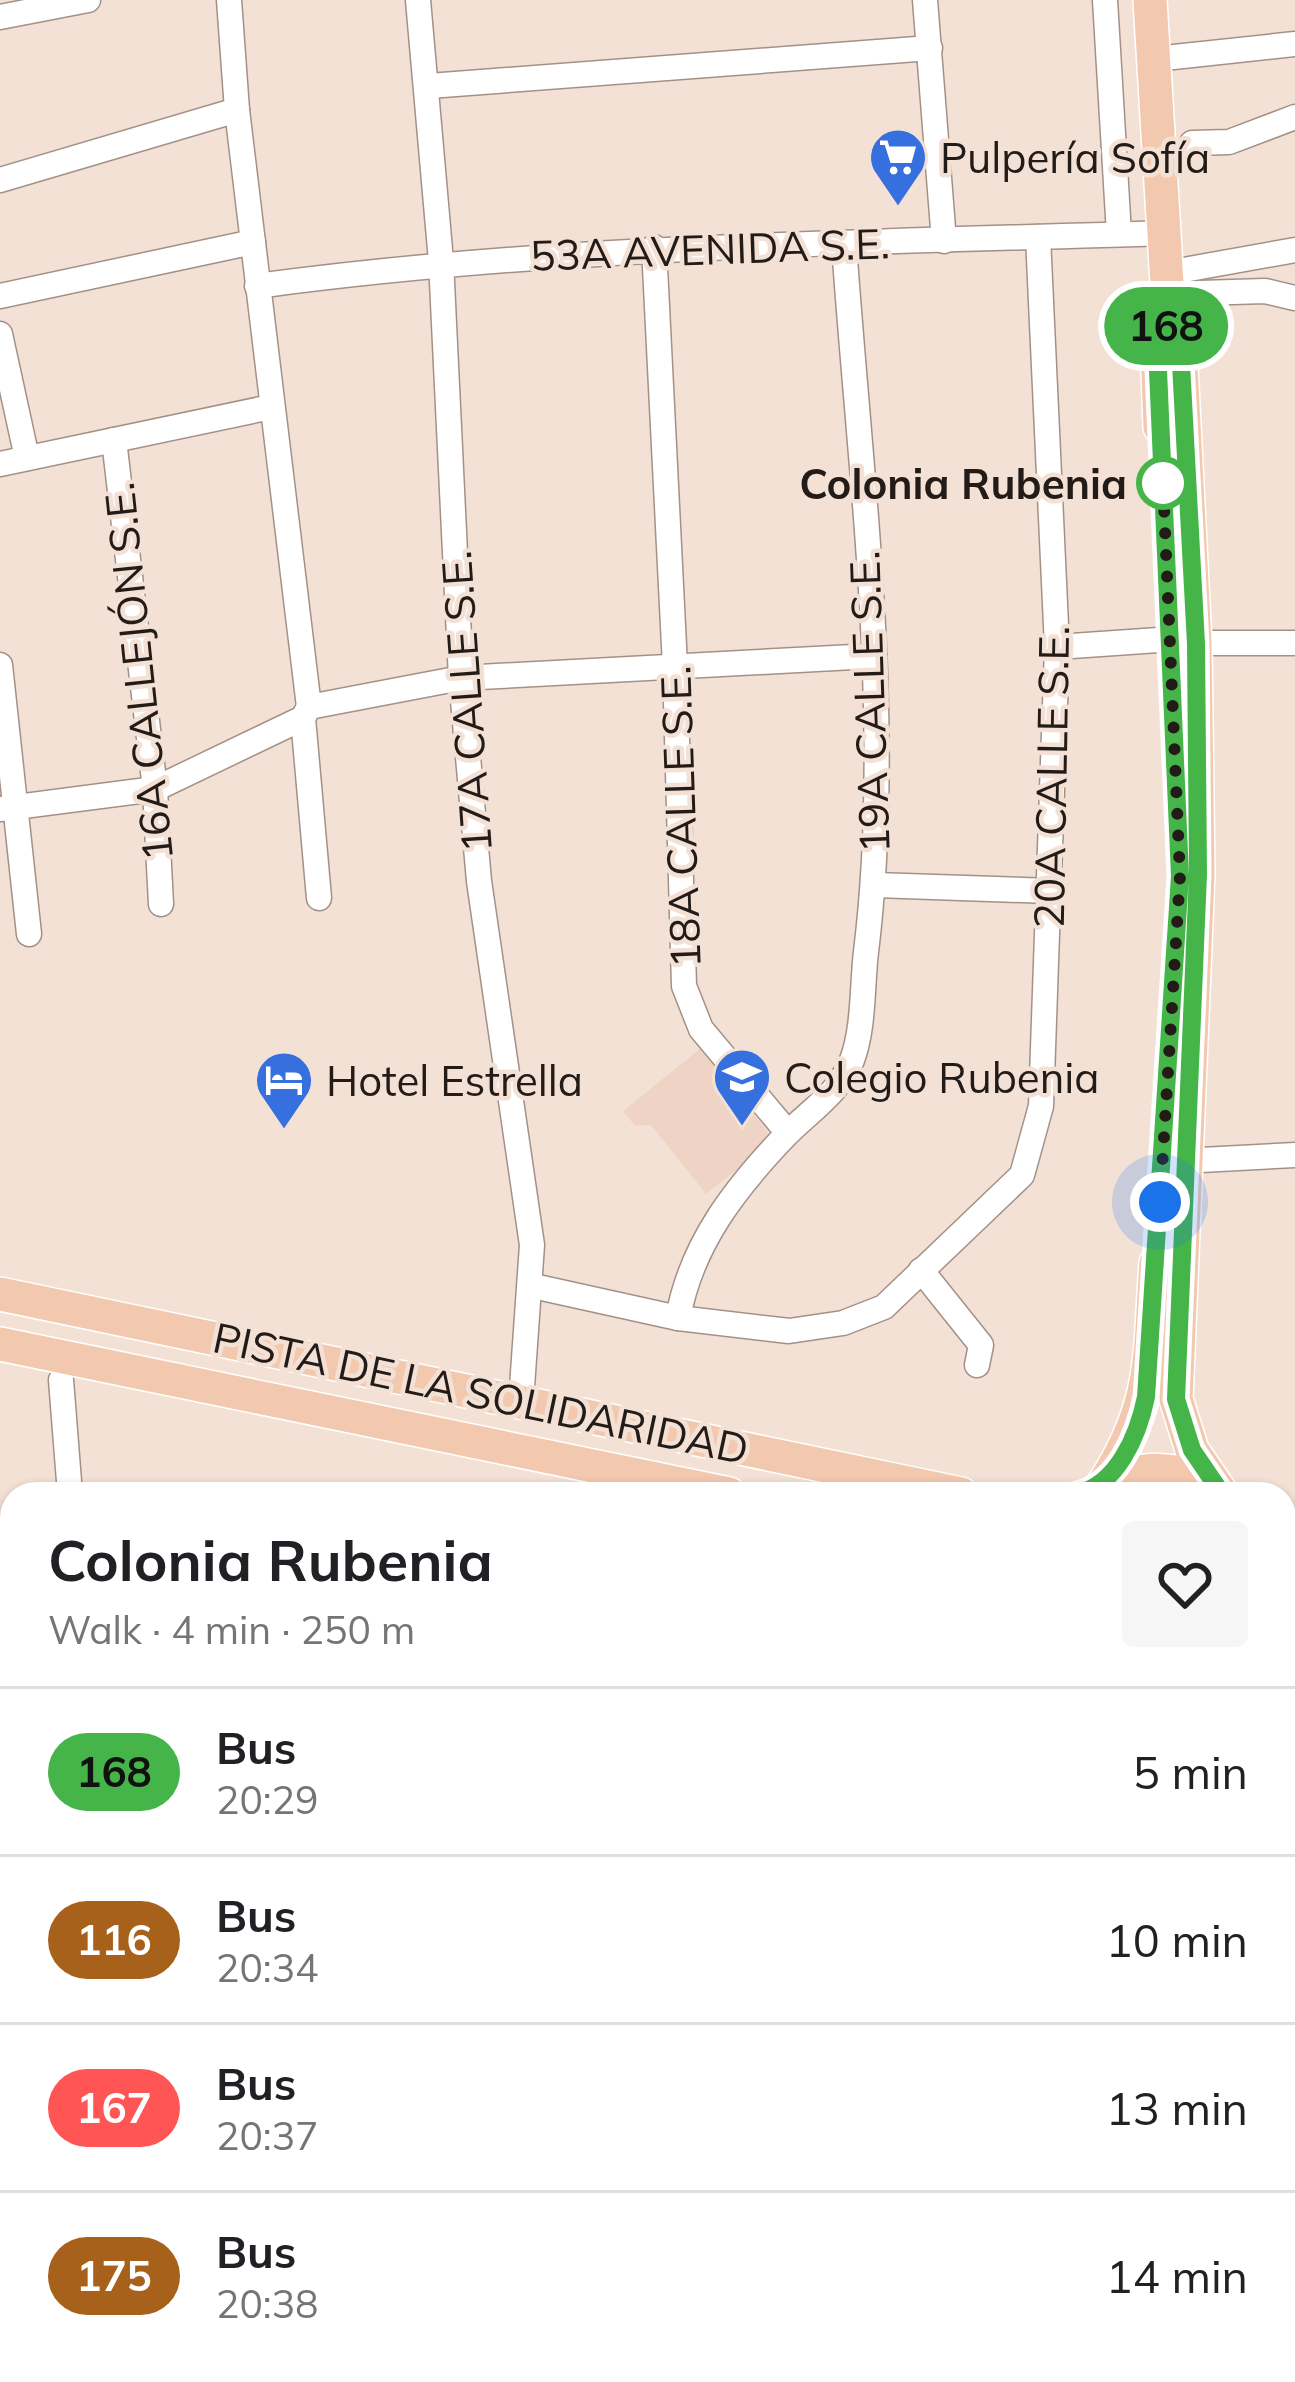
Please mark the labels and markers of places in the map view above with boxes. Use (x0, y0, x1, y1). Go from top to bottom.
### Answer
supermarket icon: Pulpería Sofía (867, 126, 929, 208)
place label: Pulpería Sofía (940, 131, 1210, 184)
place label: Colonia Rubenia (799, 457, 1127, 510)
marker: Colonia Rubenia (1138, 458, 1188, 508)
school or university icon: Colegio Rubenia (711, 1046, 773, 1128)
hotel icon: Hotel Estrella (253, 1049, 315, 1131)
place label: Colegio Rubenia (784, 1051, 1100, 1104)
place label: Hotel Estrella (326, 1054, 583, 1107)

